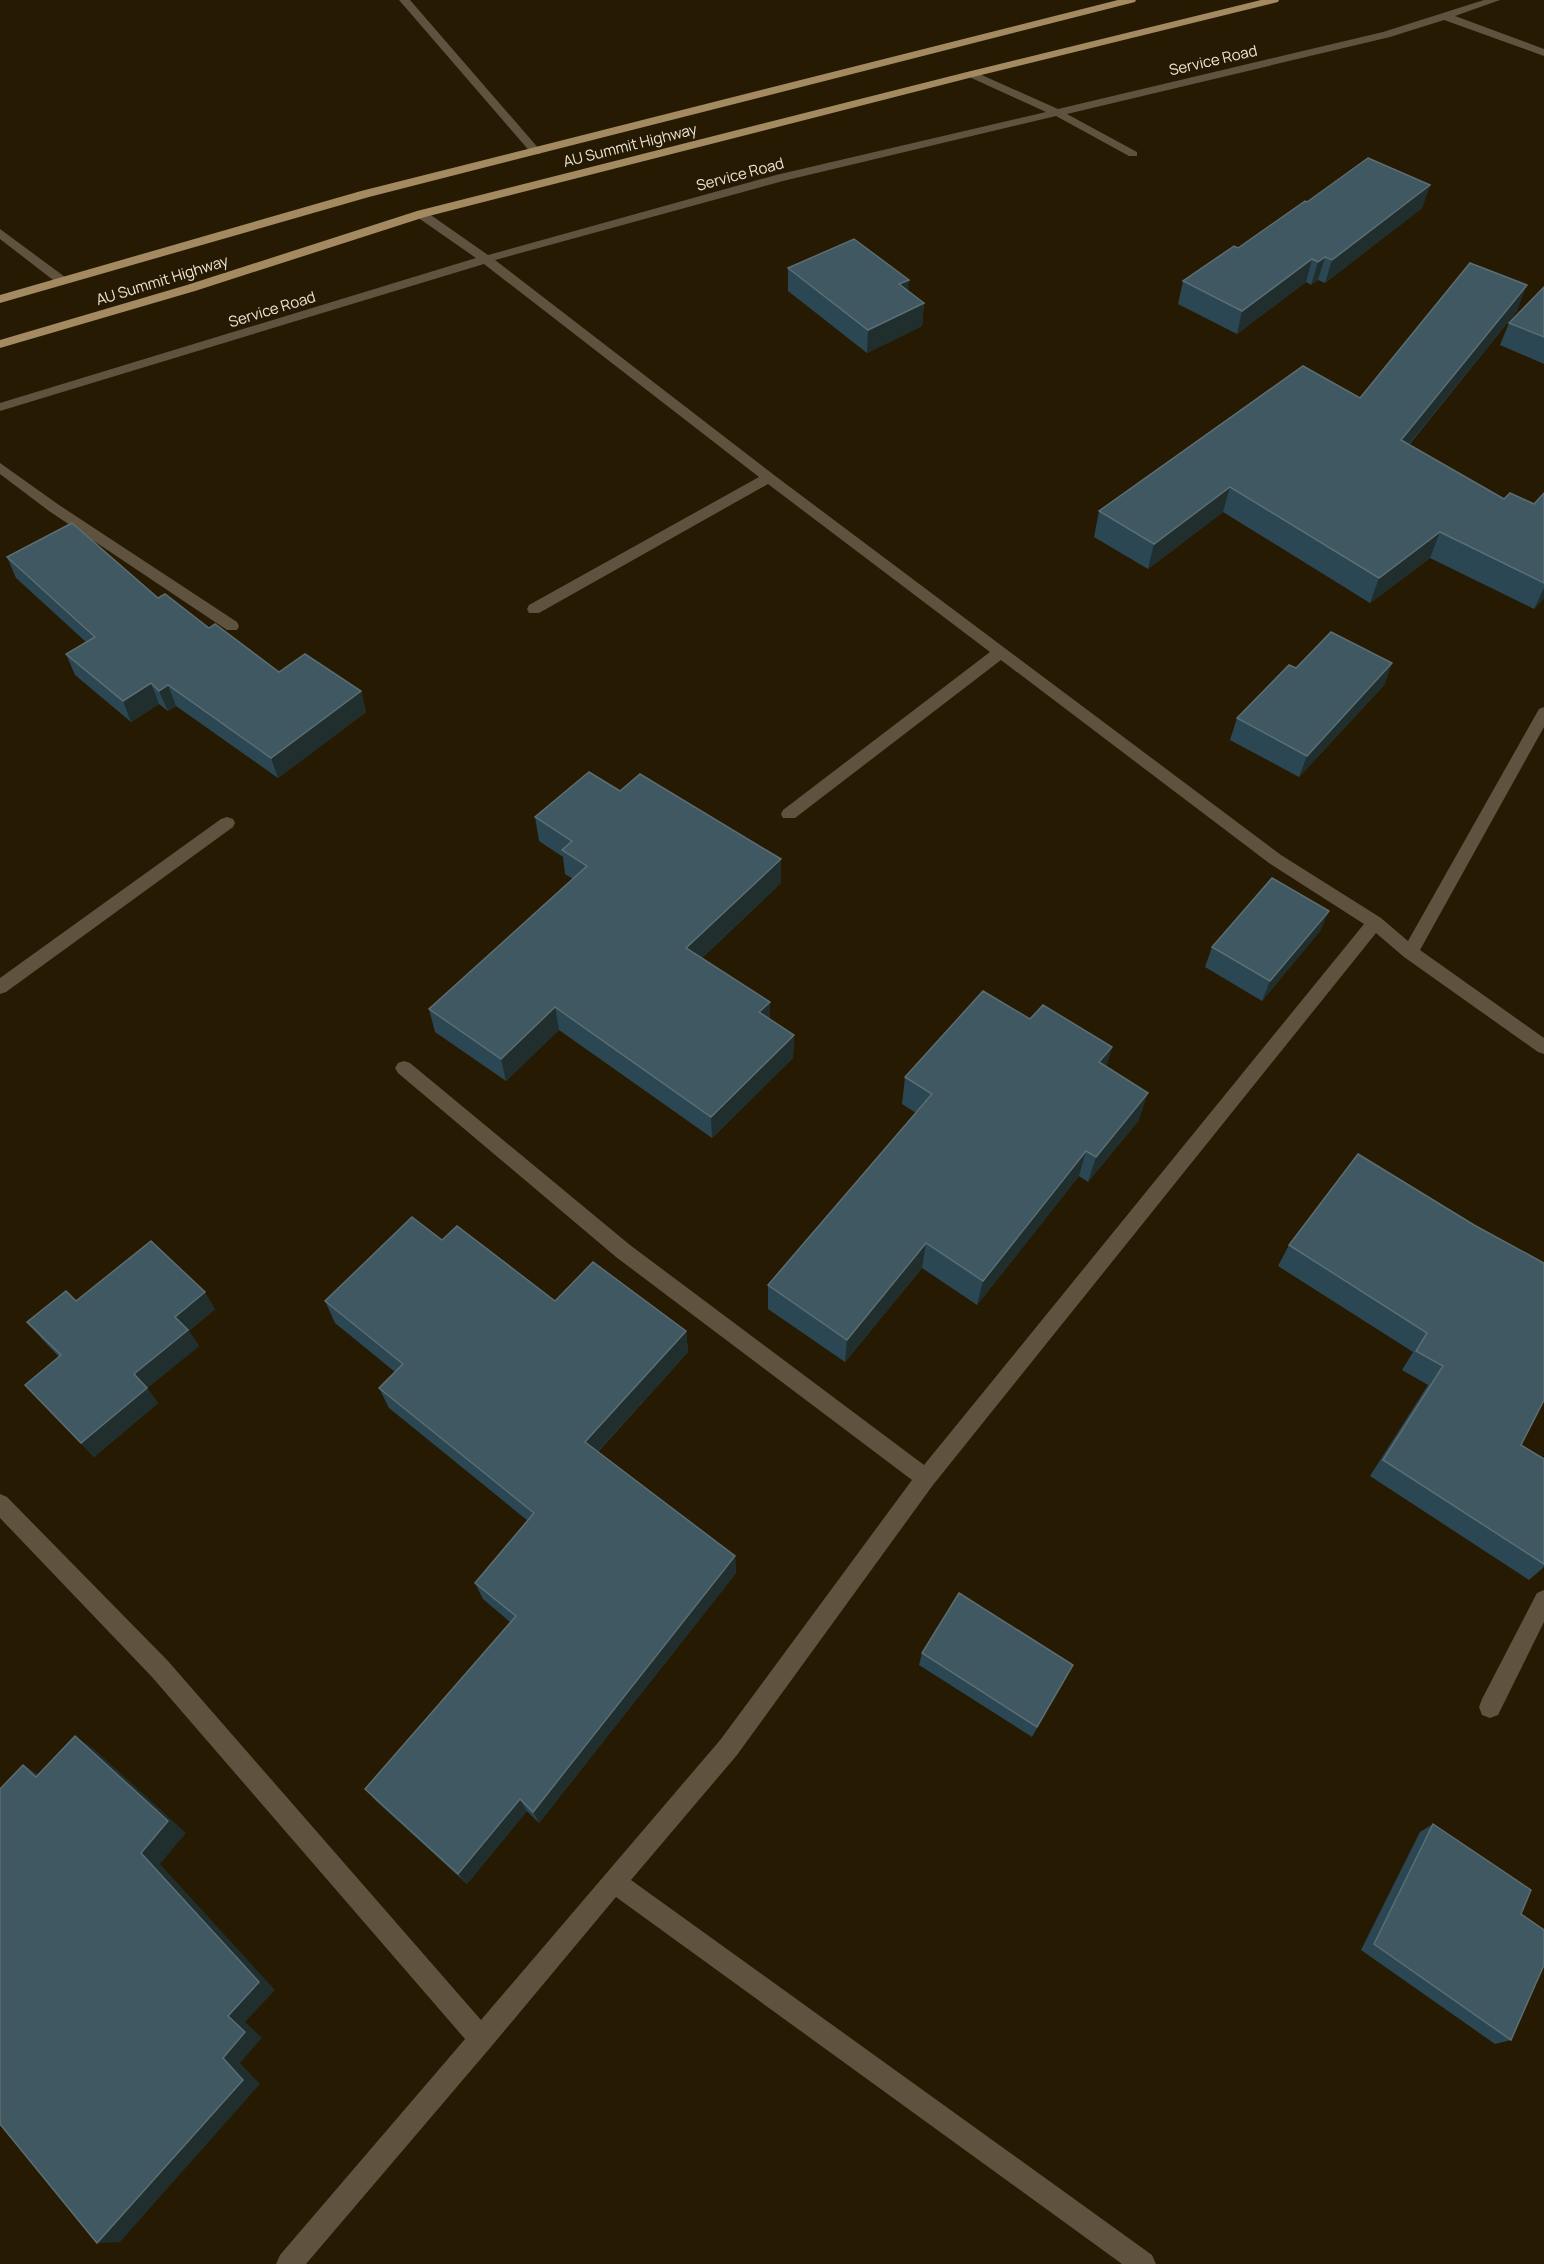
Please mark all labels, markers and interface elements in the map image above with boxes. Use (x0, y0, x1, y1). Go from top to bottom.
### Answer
street label: Service Road (1167, 40, 1259, 80)
street label: AU Summit Highway (561, 118, 699, 172)
street label: Service Road (694, 152, 786, 196)
street label: AU Summit Highway (93, 250, 231, 310)
street label: Service Road (226, 286, 318, 332)

